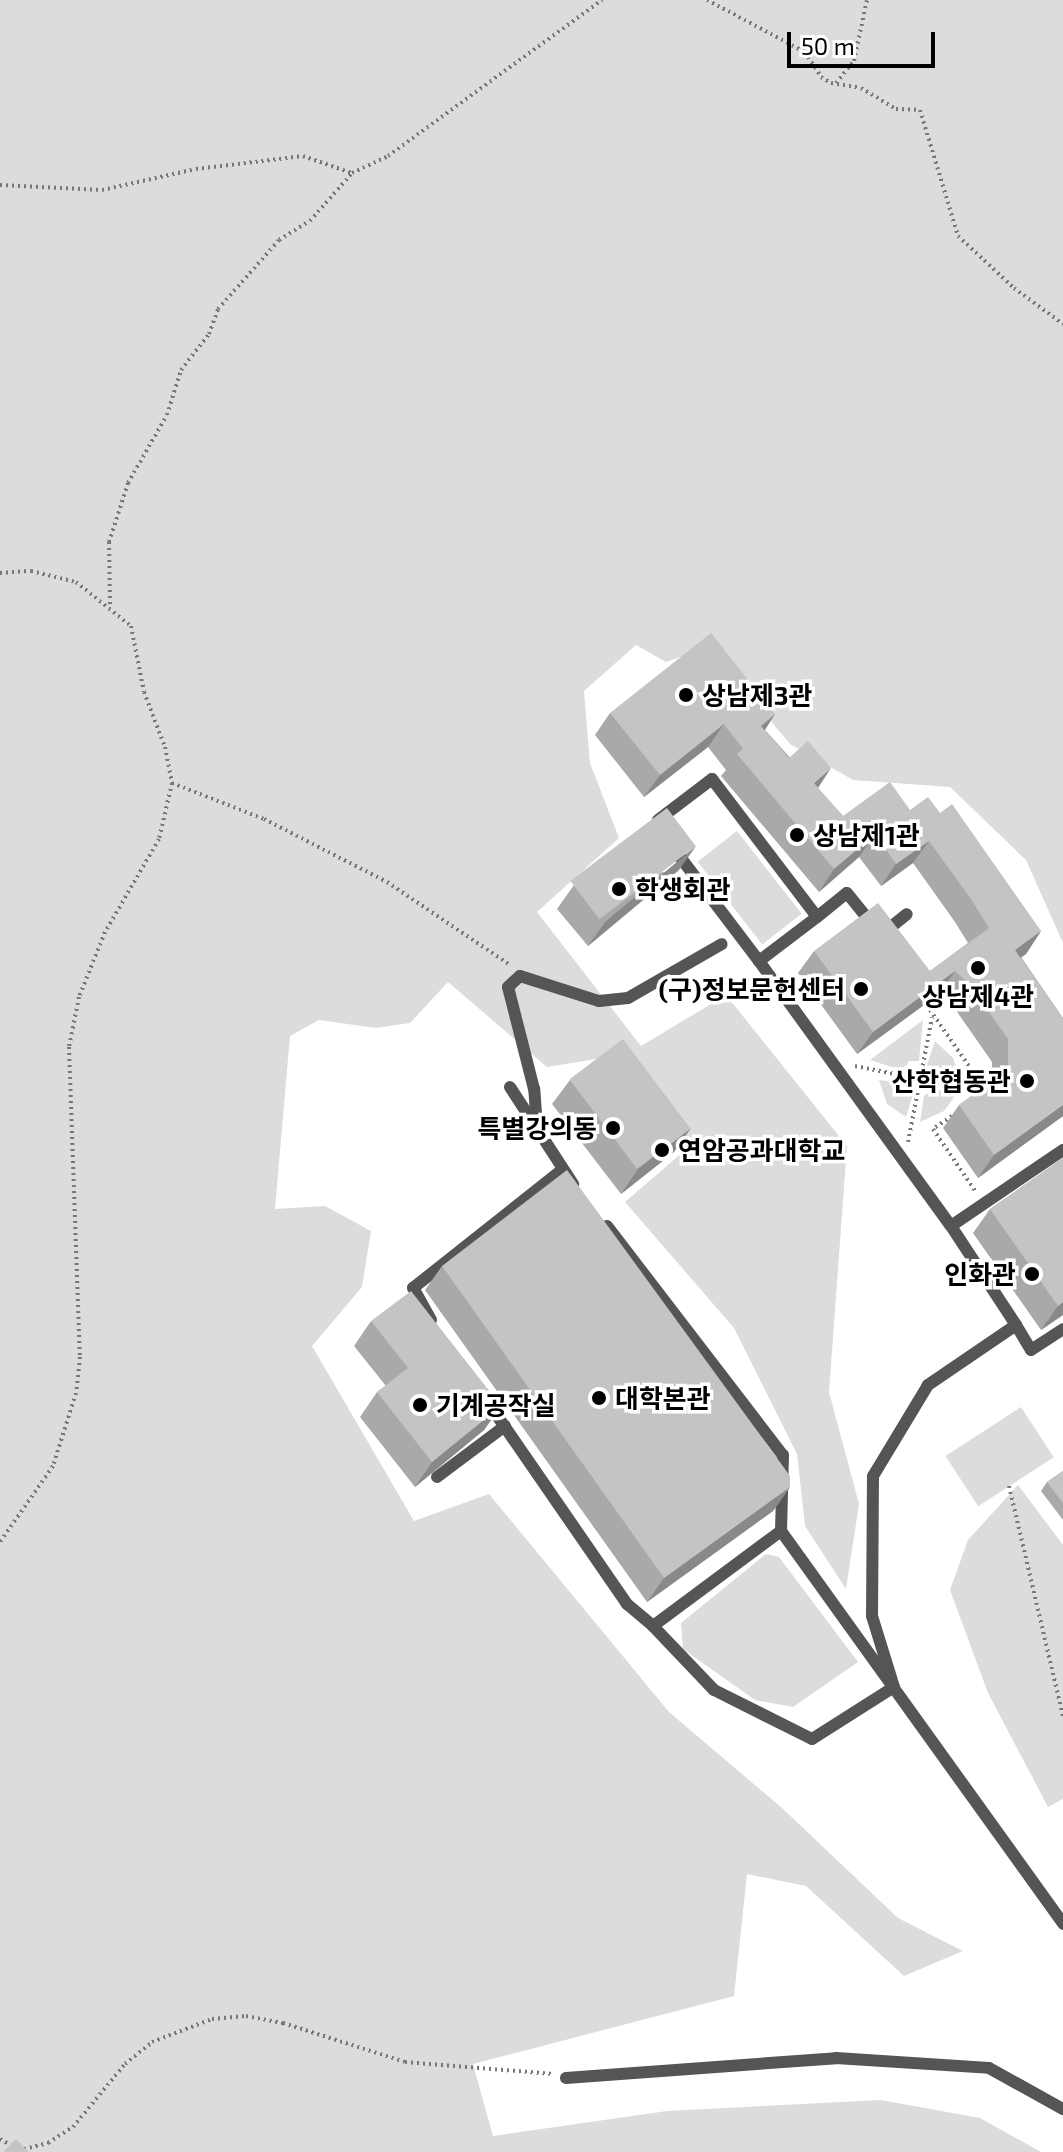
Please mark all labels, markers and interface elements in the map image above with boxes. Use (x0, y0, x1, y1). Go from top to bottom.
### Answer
scale bar (791, 16, 939, 66)
text: 50 m (801, 31, 855, 60)
place label: 상남제3관 (702, 679, 812, 711)
marker: 상남제3관 (677, 686, 695, 704)
place label: 상남제1관 (813, 819, 920, 851)
marker: 상남제1관 (788, 826, 806, 844)
place label: 학생회관 (635, 873, 731, 905)
marker: 학생회관 (610, 880, 628, 898)
marker: 상남제4관 (969, 959, 987, 977)
place label: (구)정보문헌센터 (659, 973, 845, 1005)
marker: (구)정보문헌센터 (852, 980, 870, 998)
place label: 상남제4관 (922, 980, 1034, 1012)
place label: 산학협동관 (891, 1065, 1011, 1097)
marker: 산학협동관 (1018, 1072, 1036, 1090)
place label: 특별강의동 (477, 1112, 597, 1144)
marker: 특별강의동 (604, 1119, 622, 1137)
place label: 연암공과대학교 (678, 1134, 845, 1166)
marker: 연암공과대학교 (653, 1141, 671, 1159)
place label: 인화관 (944, 1258, 1016, 1290)
marker: 인화관 (1023, 1265, 1041, 1283)
place label: 대학본관 (615, 1382, 711, 1414)
place label: 기계공작실 (436, 1389, 556, 1421)
marker: 대학본관 (590, 1389, 608, 1407)
marker: 기계공작실 (411, 1396, 429, 1414)

